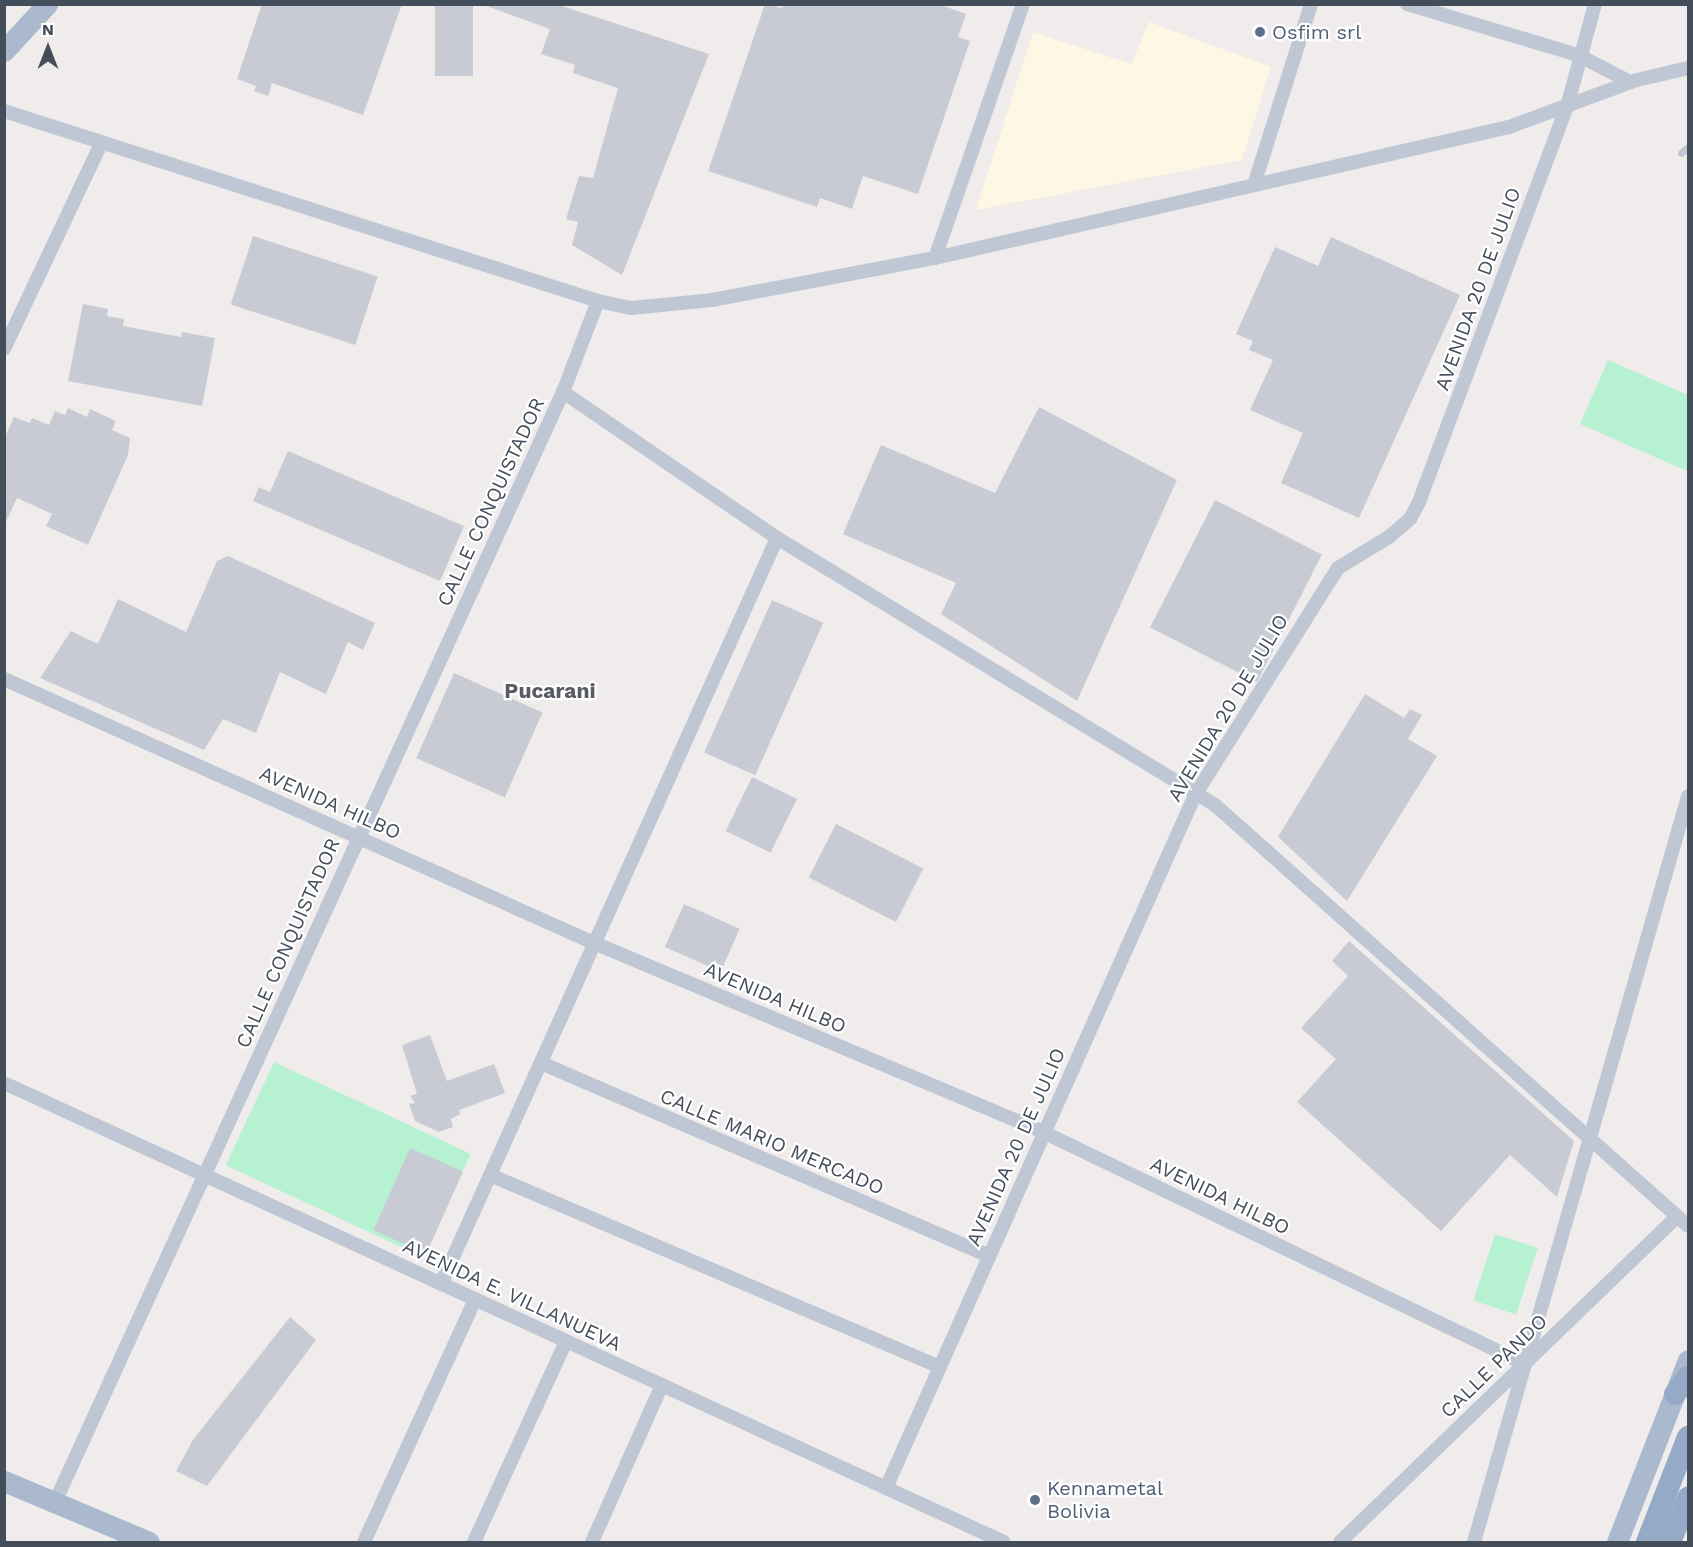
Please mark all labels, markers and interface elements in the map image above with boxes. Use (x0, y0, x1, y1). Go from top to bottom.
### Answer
north arrow (18, 18, 78, 78)
text: N (42, 20, 54, 39)
place label: Osfim srl (1272, 20, 1361, 44)
marker: Osfim srl (1253, 25, 1267, 39)
street label: AVENIDA 20 DE JULIO (1430, 184, 1526, 394)
street label: CALLE CONQUISTADOR (432, 394, 550, 610)
street label: AVENIDA 20 DE JULIO (1162, 609, 1294, 807)
district label: Pucarani (504, 678, 596, 704)
street label: AVENIDA HILBO (255, 761, 405, 845)
street label: CALLE CONQUISTADOR (231, 834, 345, 1052)
street label: AVENIDA HILBO (700, 957, 850, 1039)
street label: AVENIDA 20 DE JULIO (961, 1044, 1071, 1250)
street label: CALLE MARIO MERCADO (656, 1084, 888, 1200)
street label: AVENIDA HILBO (1146, 1152, 1294, 1240)
street label: AVENIDA E. VILLANUEVA (398, 1233, 626, 1357)
street label: CALLE PANDO (1436, 1309, 1552, 1423)
place label: Kennametal Bolivia (1047, 1476, 1163, 1523)
marker: Kennametal Bolivia (1028, 1493, 1042, 1507)

